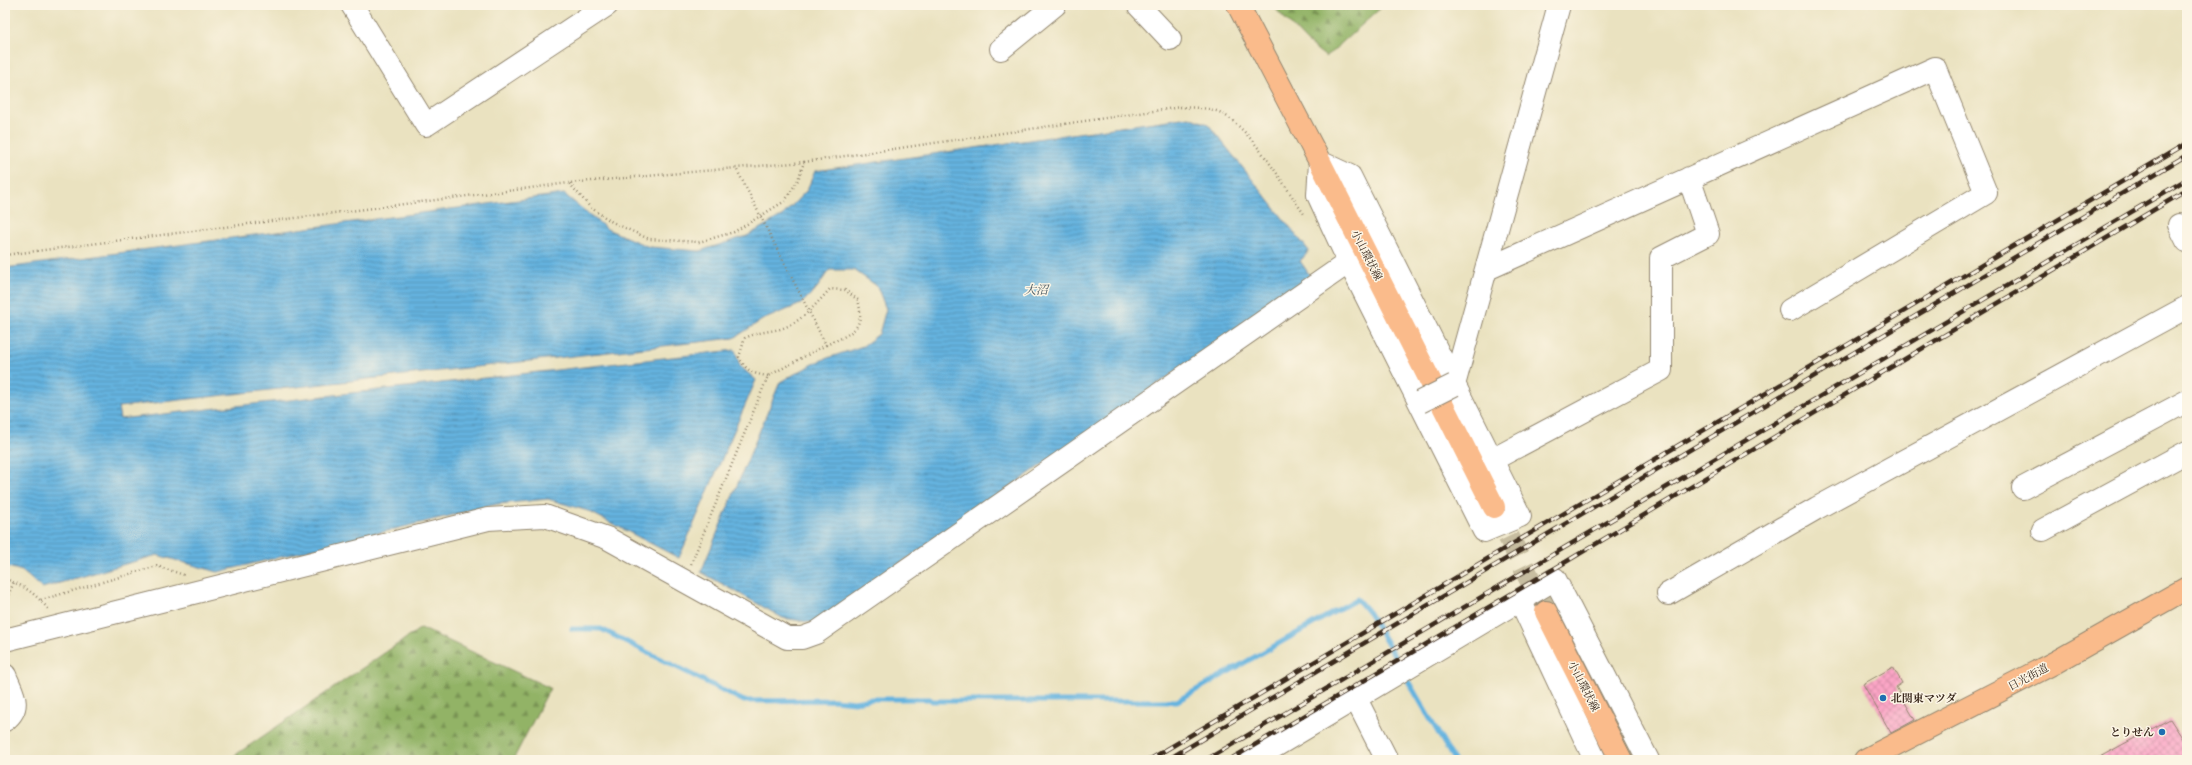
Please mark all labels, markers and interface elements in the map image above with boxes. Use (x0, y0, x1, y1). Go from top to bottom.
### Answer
street label: 小山環状線 (1348, 227, 1386, 283)
water label: 大沼 (1024, 282, 1050, 297)
street label: 小山環状線 (1565, 658, 1603, 714)
street label: 日光街道 (2005, 660, 2051, 694)
place label: 北関東マツダ (1891, 691, 1957, 705)
marker: 北関東マツダ (1878, 693, 1888, 703)
place label: とりせん (2110, 725, 2154, 739)
marker: とりせん (2157, 727, 2167, 737)

